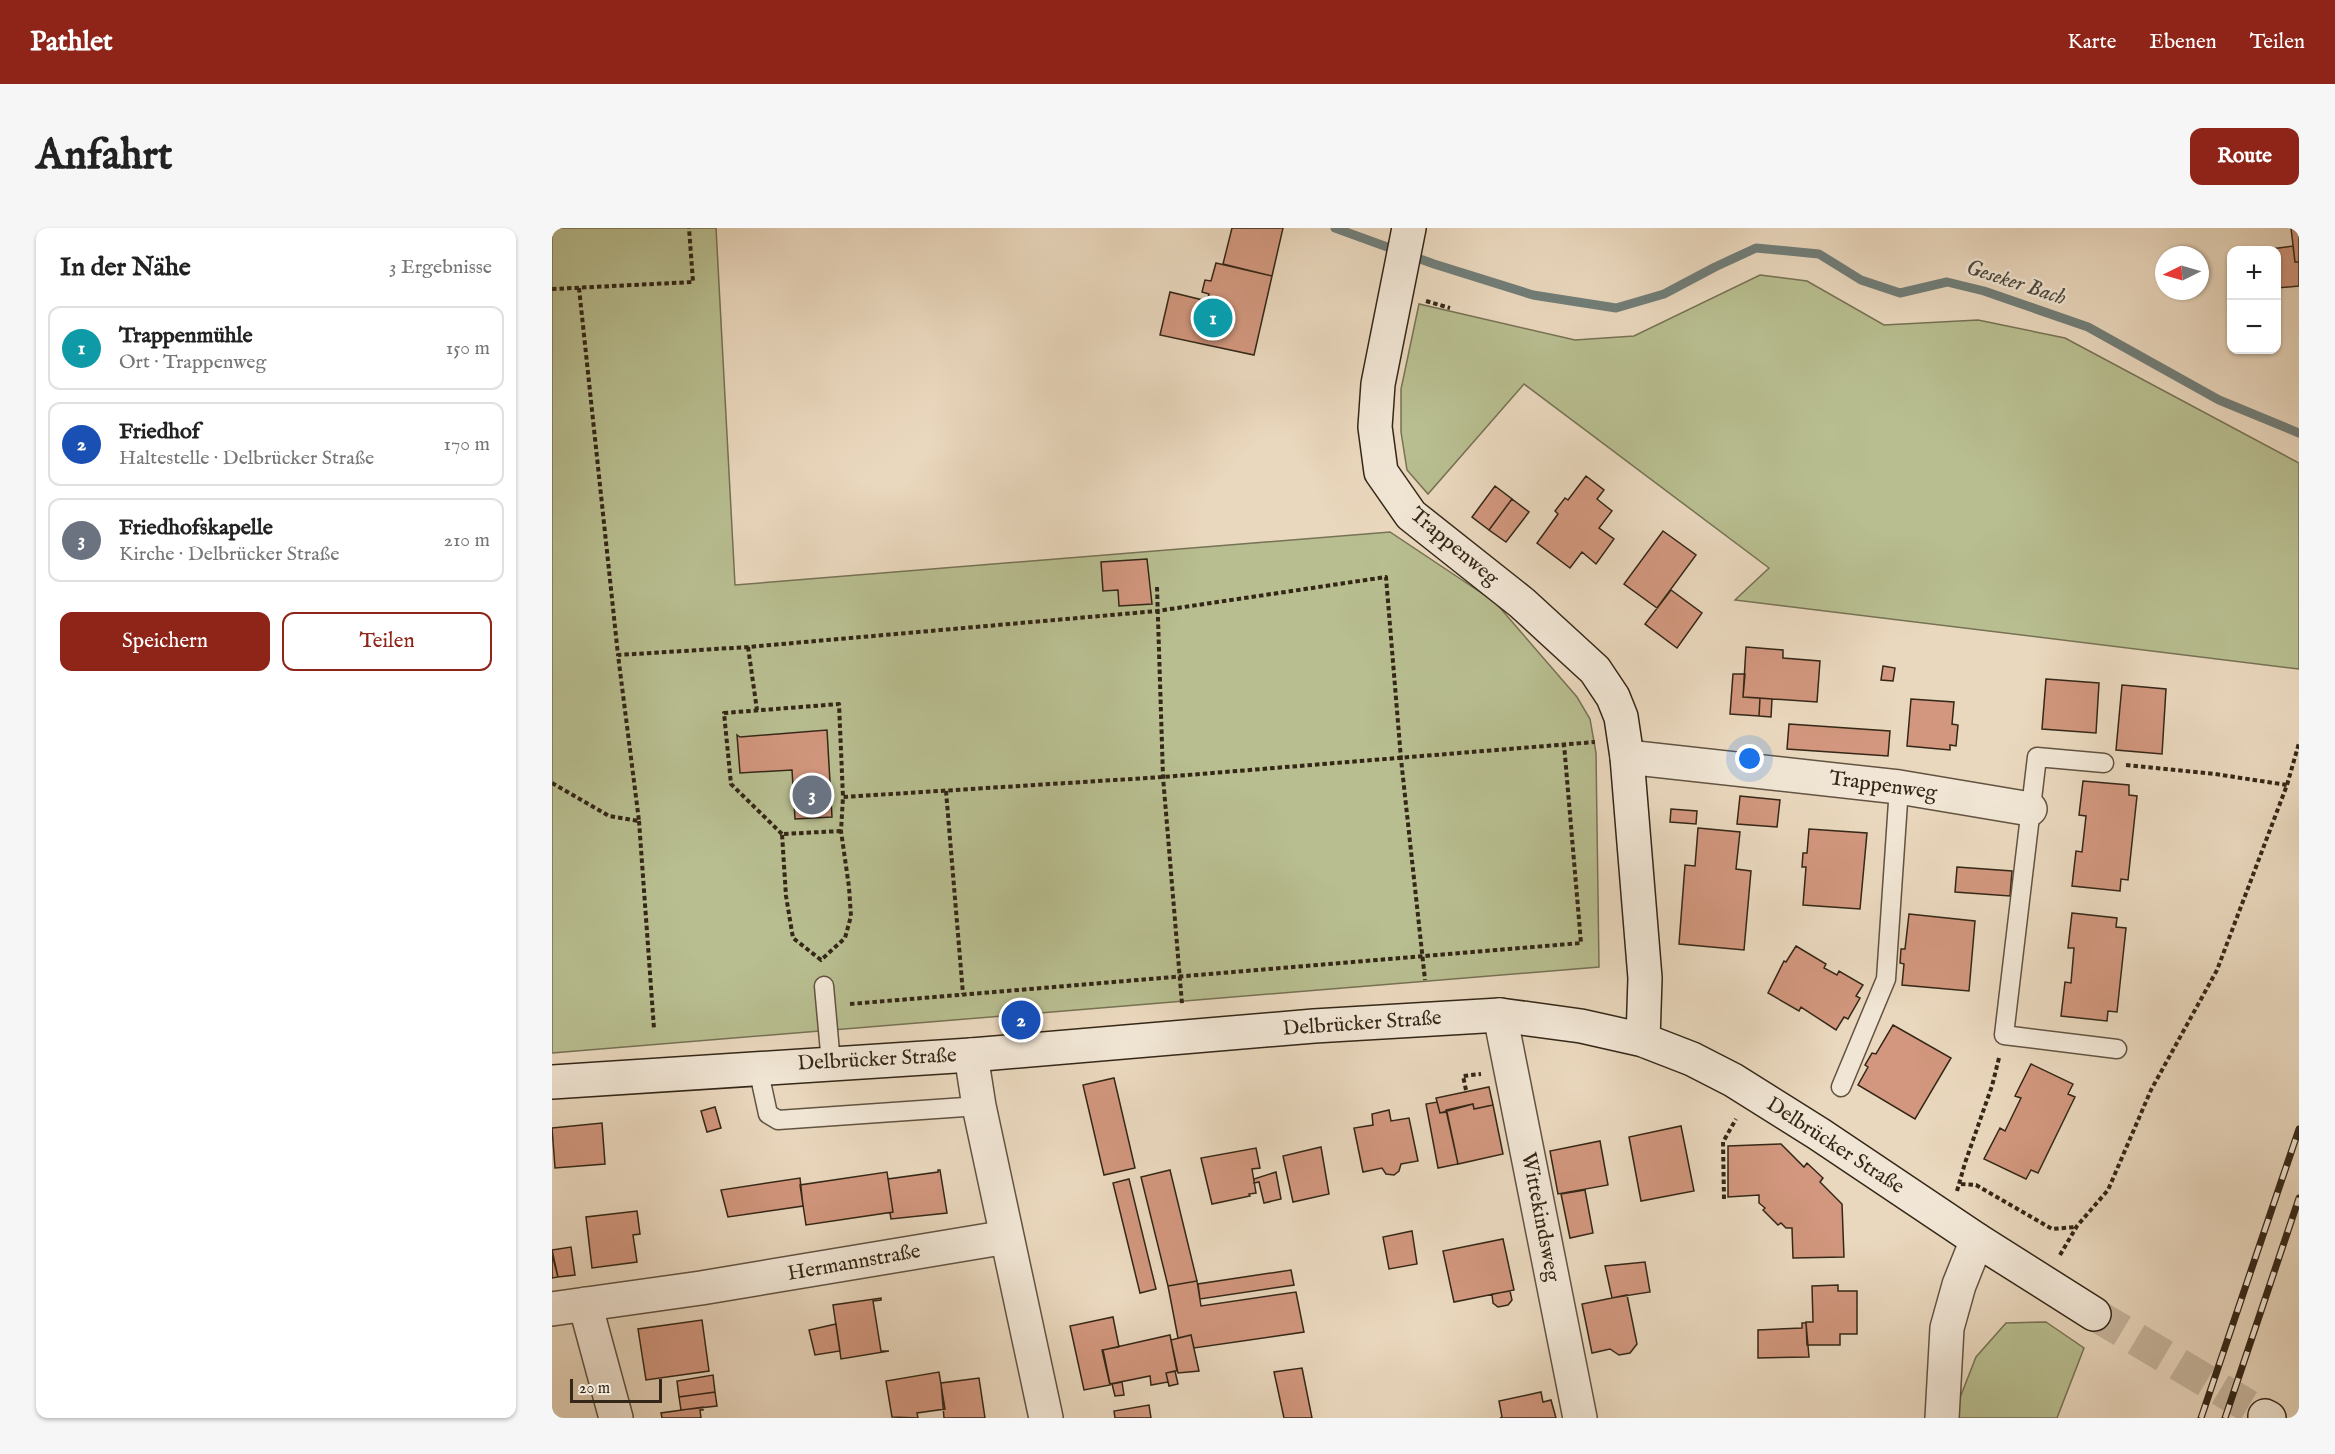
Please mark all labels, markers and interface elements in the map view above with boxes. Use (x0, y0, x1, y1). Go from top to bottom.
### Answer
text: Pathlet (30, 25, 113, 60)
text: Karte (2068, 29, 2116, 56)
text: Ebenen (2149, 29, 2217, 56)
text: Teilen (2250, 29, 2305, 56)
button: Route (2190, 128, 2299, 185)
text: Anfahrt (36, 130, 172, 183)
north arrow (2155, 246, 2209, 300)
map controls (2227, 246, 2281, 354)
button: + (2227, 246, 2281, 300)
text: In der Nähe (60, 251, 191, 284)
water label: Geseker Bach (1962, 254, 2070, 312)
text: 3 Ergebnisse (389, 255, 492, 280)
pin: 1 (1194, 296, 1232, 340)
button: − (2227, 300, 2281, 354)
text: Trappenmühle (119, 322, 253, 350)
text: 1 (78, 336, 85, 361)
text: 150 m (446, 336, 490, 361)
text: Ort · Trappenweg (119, 350, 266, 375)
text: Friedhof (119, 418, 200, 446)
text: 2 (77, 432, 86, 457)
text: 170 m (444, 432, 490, 457)
text: Haltestelle · Delbrücker Straße (119, 446, 374, 471)
street label: Trappenweg (1404, 502, 1505, 593)
text: Friedhofskapelle (119, 514, 273, 542)
text: 3 (78, 528, 85, 553)
text: 210 m (444, 528, 490, 553)
text: Kirche · Delbrücker Straße (119, 542, 339, 567)
button: Speichern (60, 612, 270, 671)
button: Teilen (282, 612, 492, 671)
your location (1735, 744, 1764, 773)
street label: Trappenweg (1827, 765, 1939, 807)
pin: 3 (792, 772, 832, 818)
pin: 2 (1002, 998, 1040, 1042)
street label: Delbrücker Straße (1282, 1005, 1443, 1043)
street label: Delbrücker Straße (797, 1042, 958, 1078)
street label: Delbrücker Straße (1761, 1091, 1909, 1201)
street label: Wittekindsweg (1514, 1150, 1566, 1284)
street label: Hermannstraße (785, 1238, 923, 1288)
scale bar (570, 1376, 662, 1404)
text: 20 m (579, 1379, 610, 1399)

